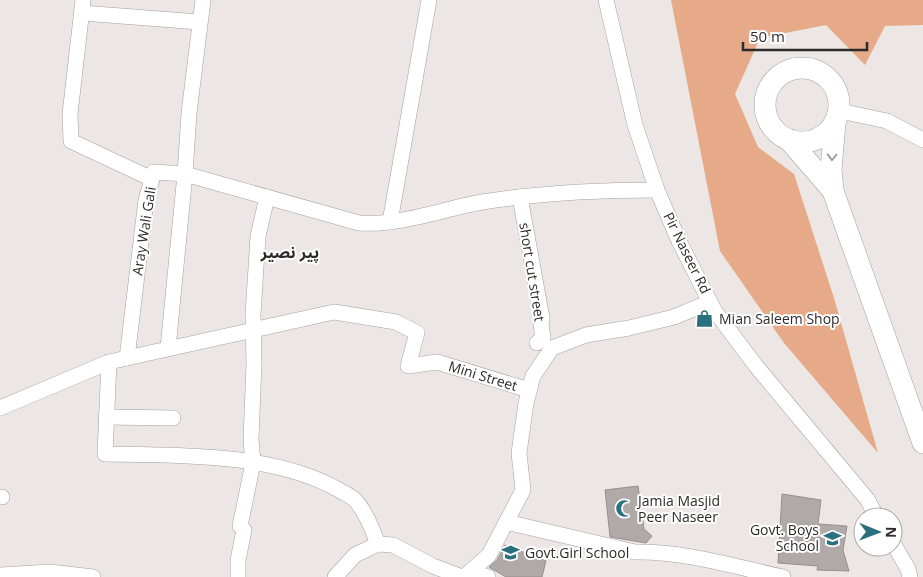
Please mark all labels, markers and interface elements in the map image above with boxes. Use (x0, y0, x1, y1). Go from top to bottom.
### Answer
scale bar (743, 20, 867, 52)
text: 50 m (750, 26, 785, 46)
one-way arrow (826, 153, 837, 161)
street label: Aray Wali Gali (127, 185, 160, 277)
street label: Pir Naseer Rd (659, 209, 715, 297)
street label: short cut street (515, 221, 550, 323)
district label: پیر نصیر (260, 241, 319, 263)
shop icon: Mian Saleem Shop (695, 309, 715, 329)
place label: Mian Saleem Shop (719, 309, 840, 328)
street label: Mini Street (446, 356, 520, 395)
place label: Jamia Masjid Peer Naseer (636, 491, 720, 526)
mosque icon: Jamia Masjid Peer Naseer (614, 499, 634, 519)
north arrow (853, 507, 903, 557)
place label: Govt. Boys School (750, 520, 819, 555)
text: N (882, 526, 901, 538)
school or university icon: Govt. Boys School (823, 528, 843, 548)
school or university icon: Govt.Girl School (501, 543, 521, 563)
place label: Govt.Girl School (525, 543, 629, 562)

